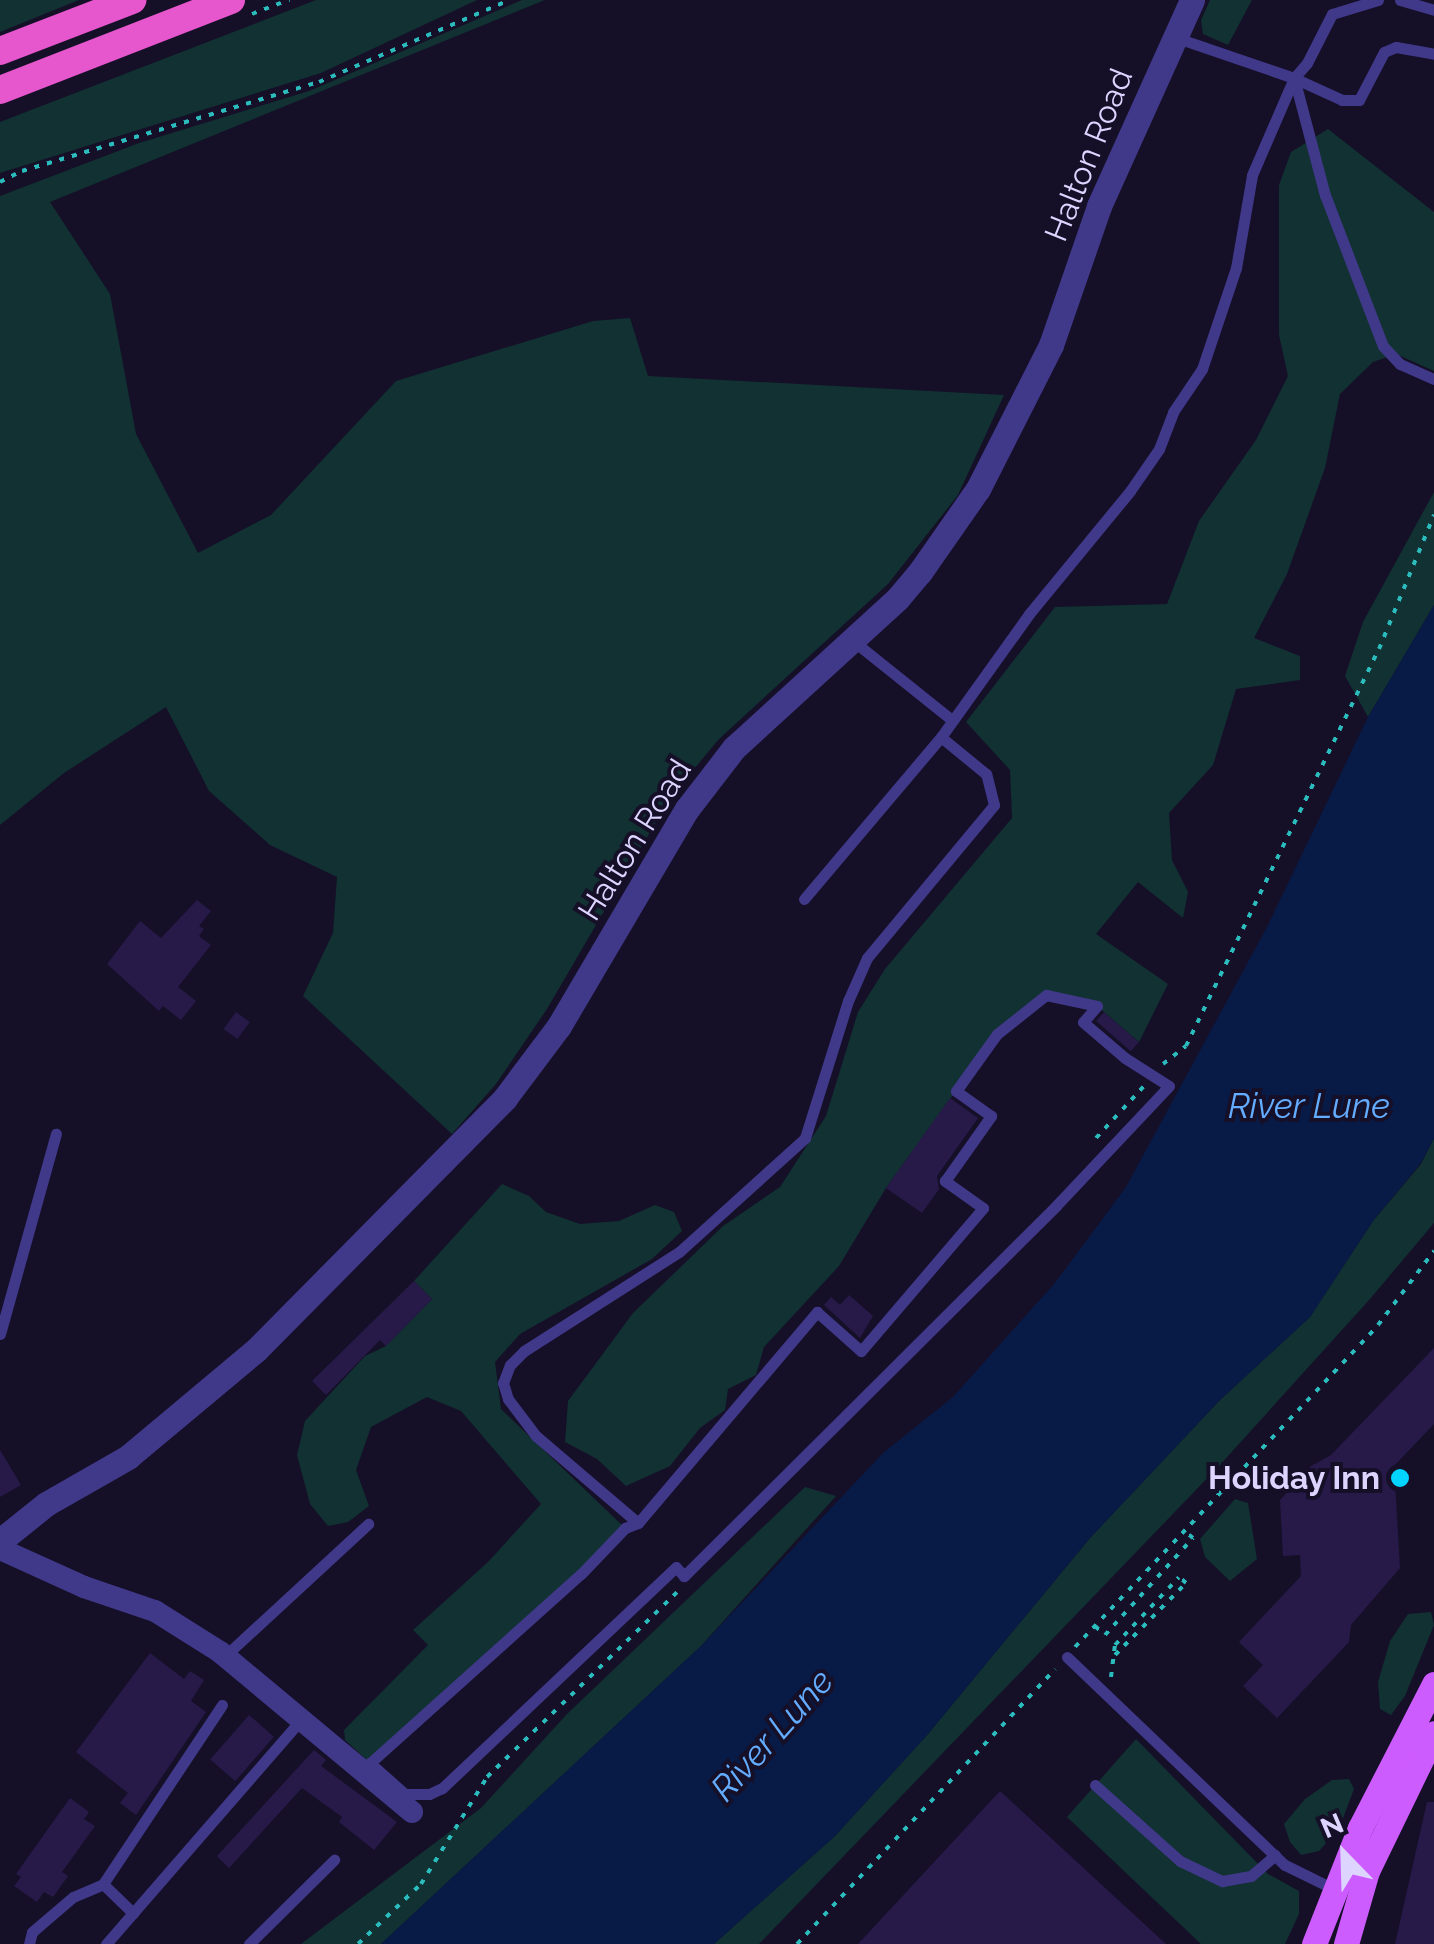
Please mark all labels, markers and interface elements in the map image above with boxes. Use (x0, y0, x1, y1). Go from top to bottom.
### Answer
street label: Halton Road (1037, 63, 1141, 247)
street label: Halton Road (570, 752, 700, 928)
water label: River Lune (1228, 1085, 1390, 1127)
place label: Holiday Inn (1207, 1459, 1380, 1497)
marker: Holiday Inn (1389, 1467, 1411, 1489)
water label: River Lune (702, 1660, 842, 1810)
north arrow (1294, 1804, 1394, 1904)
text: N (1316, 1807, 1348, 1845)

